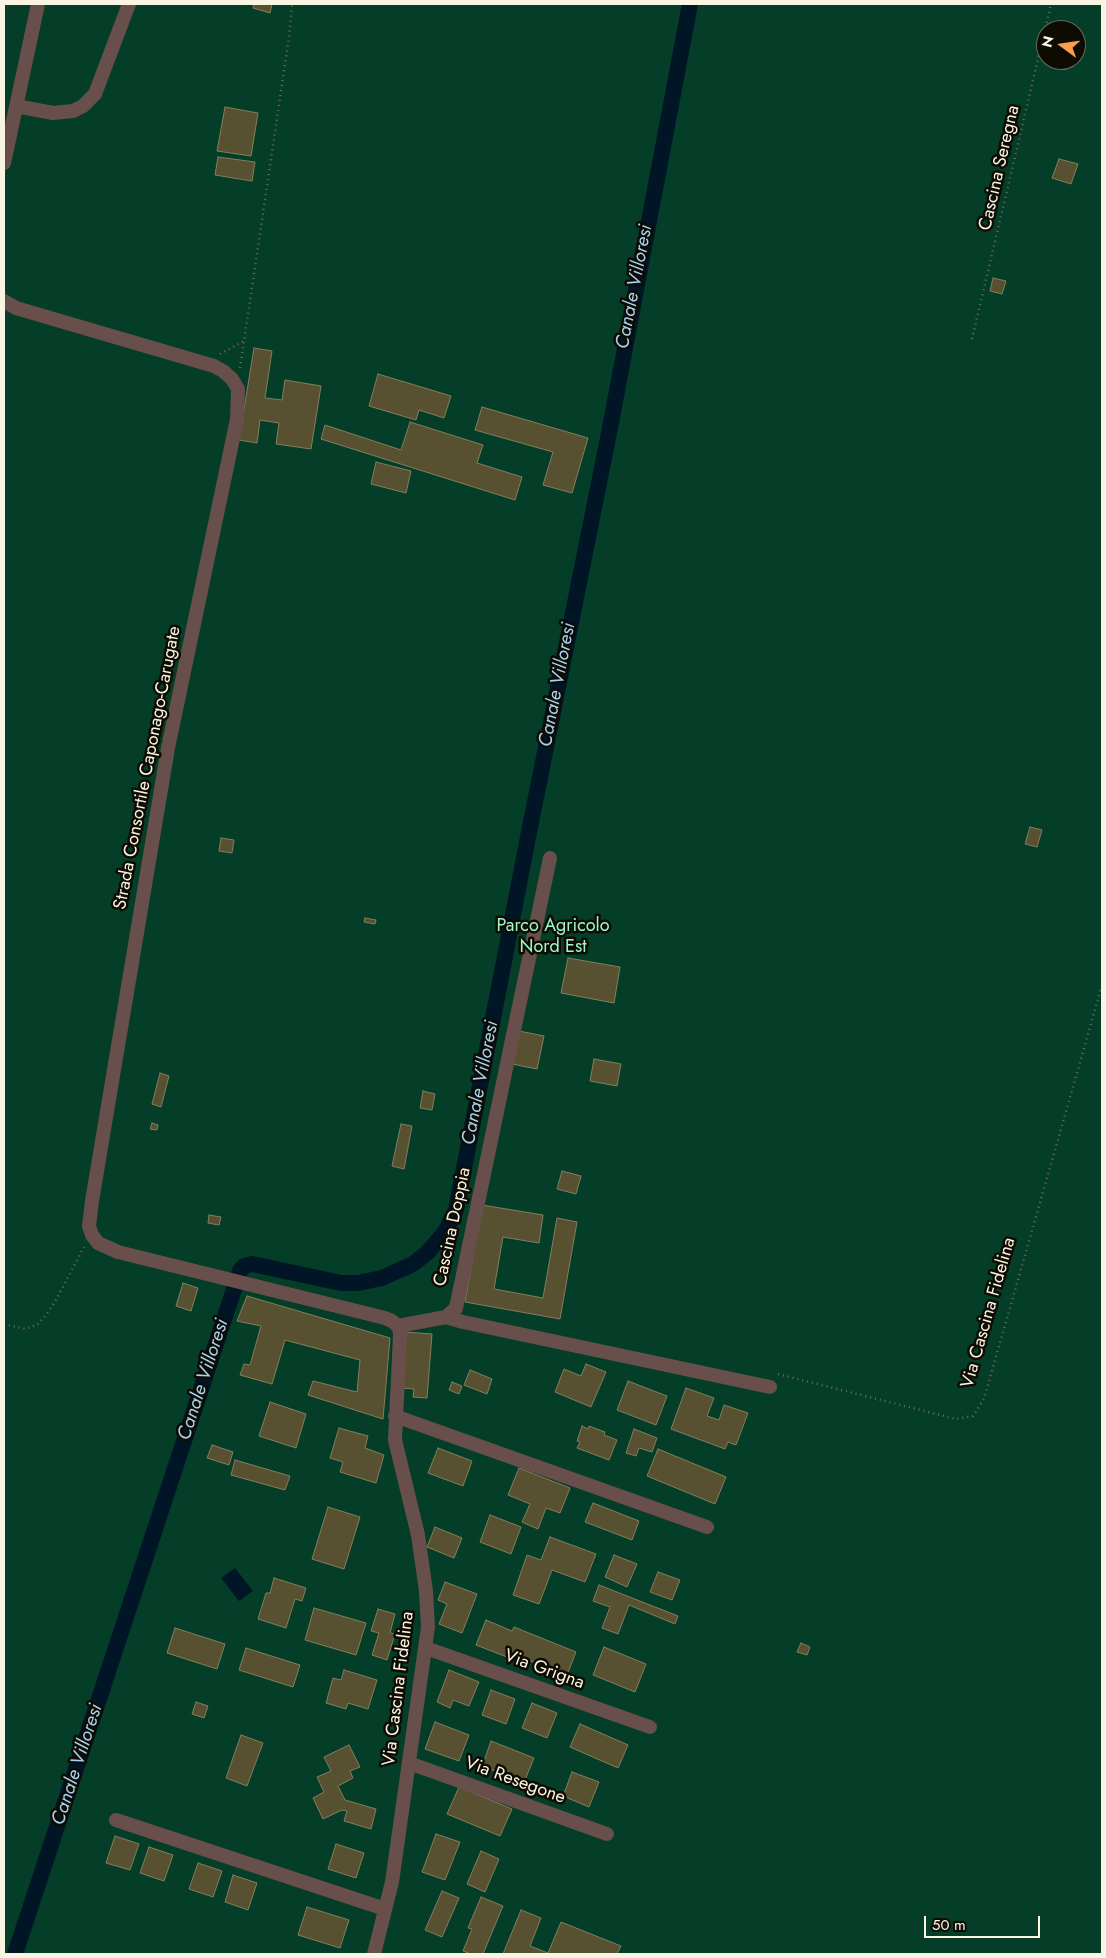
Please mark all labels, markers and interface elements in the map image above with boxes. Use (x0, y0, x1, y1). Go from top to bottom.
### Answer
north arrow (1036, 20, 1086, 70)
text: N (1036, 34, 1058, 49)
street label: Cascina Seregna (975, 103, 1025, 233)
water label: Canale Villoresi (612, 223, 658, 351)
water label: Canale Villoresi (535, 621, 581, 749)
street label: Strada Consortile Caponago-Carugate (110, 624, 186, 912)
park label: Parco Agricolo Nord Est (496, 916, 610, 959)
water label: Canale Villoresi (458, 1019, 504, 1147)
street label: Cascina Doppia (430, 1166, 476, 1288)
street label: Via Cascina Fidelina (957, 1235, 1021, 1391)
water label: Canale Villoresi (174, 1317, 234, 1443)
street label: Via Cascina Fidelina (379, 1610, 419, 1768)
street label: Via Grigna (501, 1646, 587, 1694)
water label: Canale Villoresi (48, 1702, 108, 1828)
street label: Via Resegone (462, 1753, 568, 1809)
scale bar (926, 1906, 1042, 1938)
text: 50 m (932, 1914, 966, 1936)

